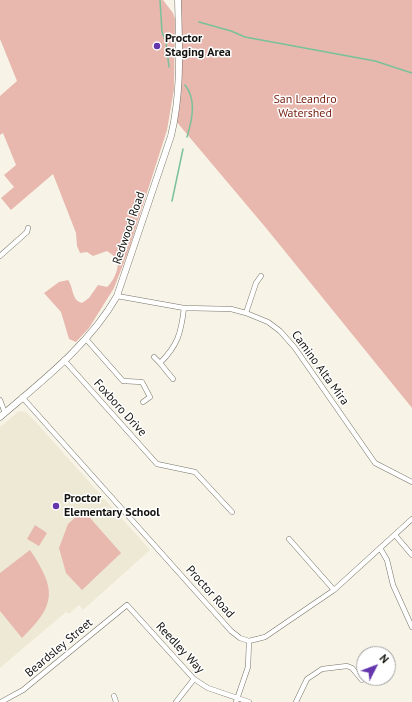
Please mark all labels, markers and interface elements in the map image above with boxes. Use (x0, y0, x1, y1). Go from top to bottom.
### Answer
place label: Proctor Staging Area (165, 32, 231, 60)
marker: Proctor Staging Area (152, 41, 162, 51)
park label: San Leandro Watershed (273, 93, 337, 121)
street label: Redwood Road (110, 190, 148, 266)
street label: Camino Alta Mira (288, 328, 352, 408)
street label: Foxboro Drive (91, 376, 149, 440)
place label: Proctor Elementary School (64, 492, 160, 520)
marker: Proctor Elementary School (51, 501, 61, 511)
street label: Proctor Road (183, 563, 237, 621)
street label: Beardsley Street (22, 616, 96, 680)
street label: Reedley Way (153, 620, 207, 676)
north arrow (356, 646, 396, 686)
text: N (377, 651, 392, 666)

